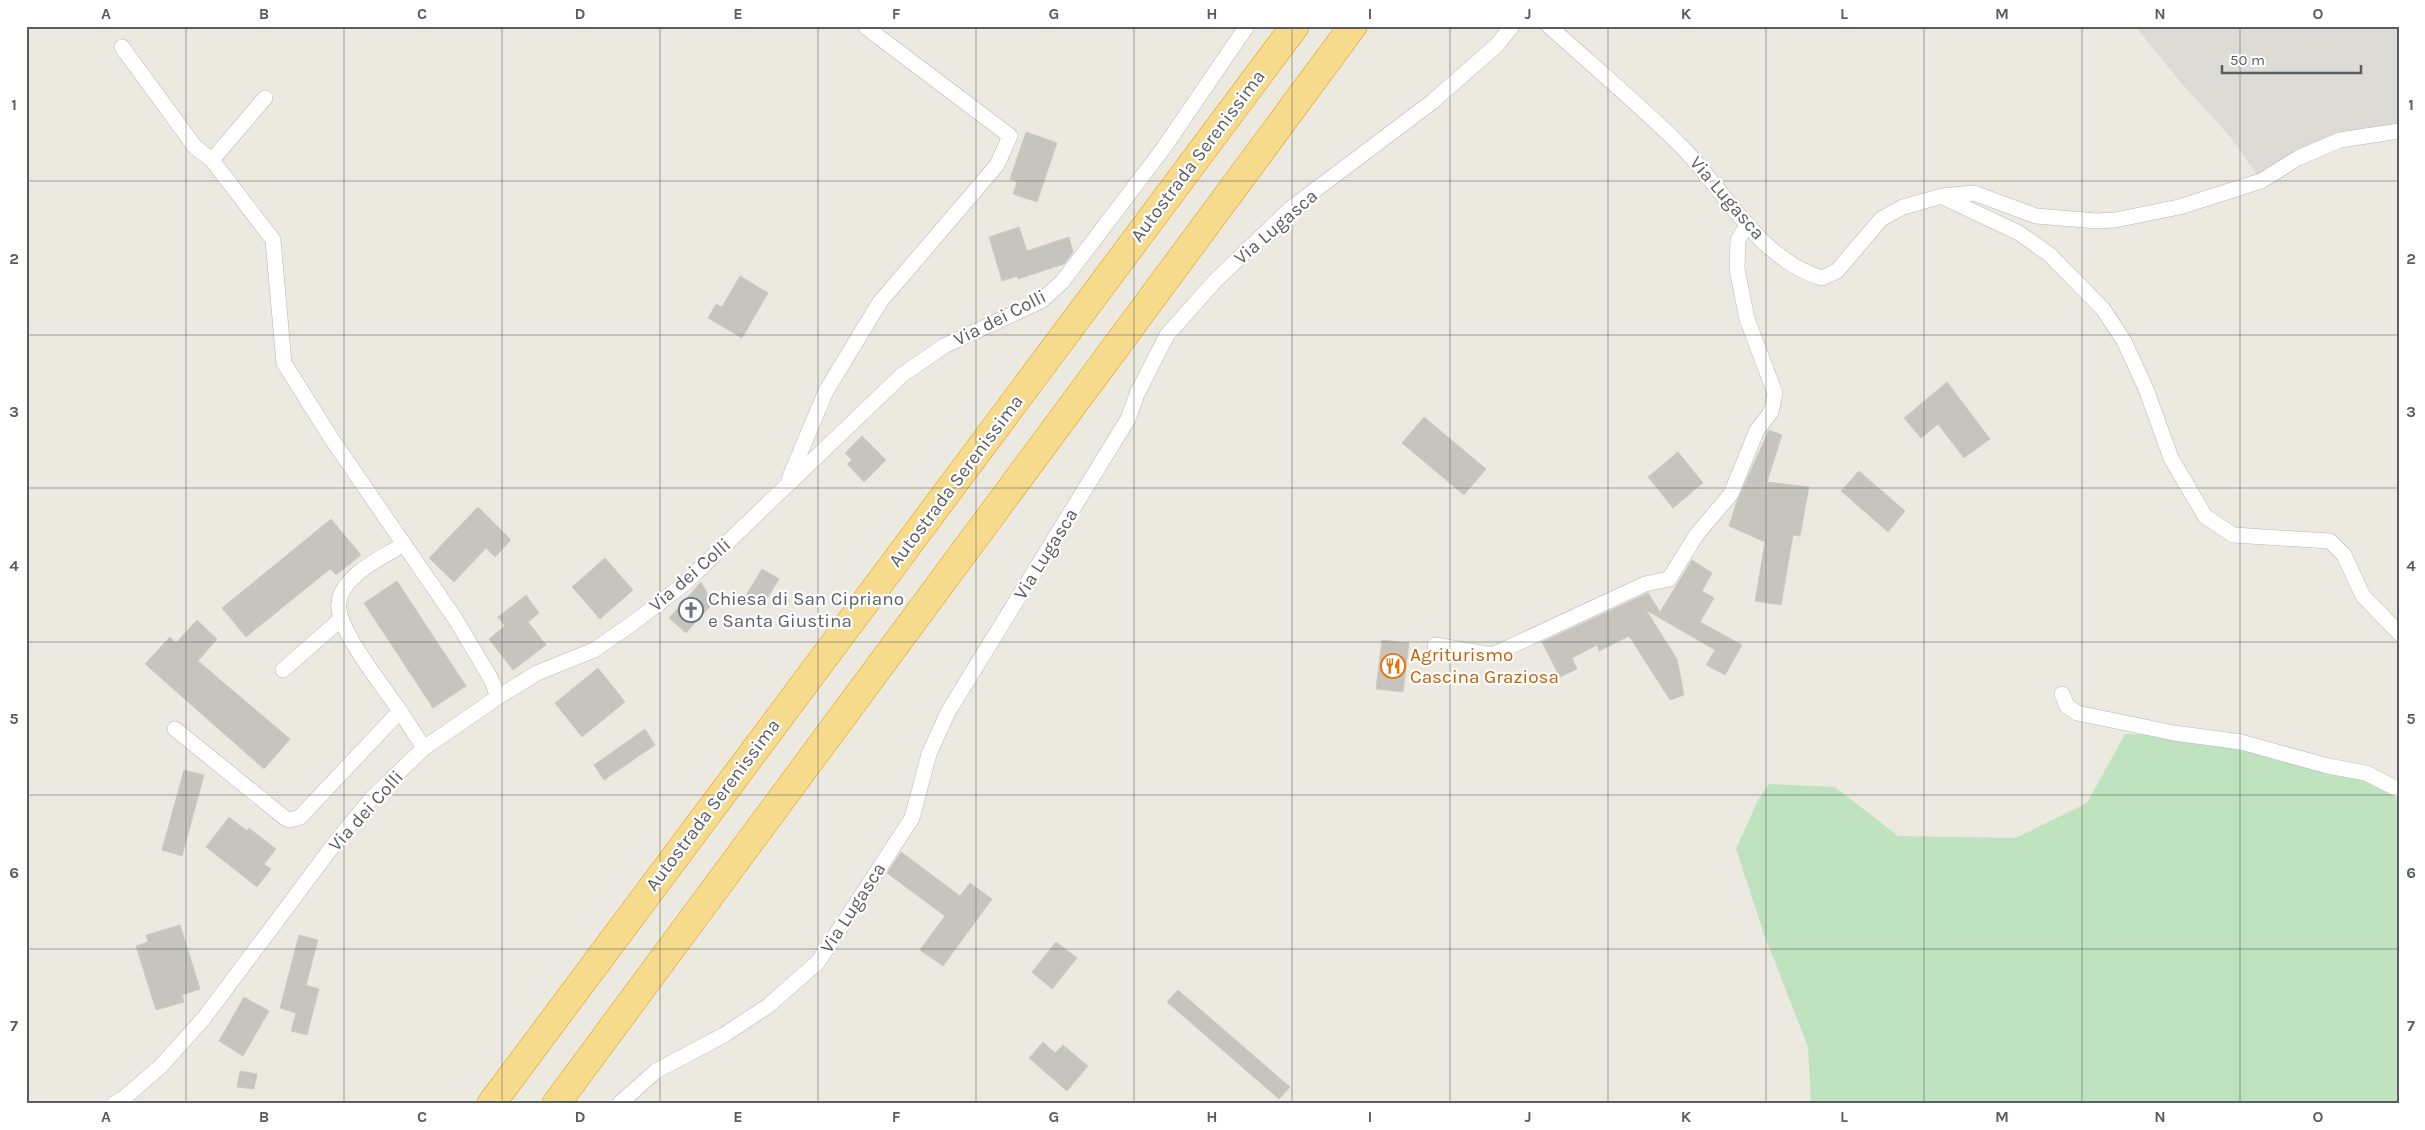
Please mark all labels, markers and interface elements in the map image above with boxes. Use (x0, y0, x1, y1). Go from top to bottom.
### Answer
text: A (101, 4, 111, 23)
text: B (259, 4, 269, 23)
text: C (417, 4, 427, 23)
text: D (575, 4, 586, 23)
text: E (733, 4, 743, 23)
text: F (892, 4, 901, 23)
text: G (1049, 4, 1059, 23)
text: H (1206, 4, 1218, 23)
text: I (1368, 4, 1372, 23)
text: J (1524, 4, 1532, 23)
text: K (1681, 4, 1692, 23)
text: L (1840, 4, 1848, 23)
text: M (1995, 4, 2009, 23)
text: N (2154, 4, 2166, 23)
text: O (2313, 4, 2324, 23)
scale bar (2222, 42, 2361, 74)
text: 50 m (2230, 51, 2265, 69)
street label: Autostrada Serenissima (1126, 66, 1270, 246)
text: 1 (11, 95, 17, 114)
text: 1 (2408, 95, 2414, 114)
street label: Via Lugasca (1685, 152, 1769, 244)
street label: Via Lugasca (1230, 185, 1322, 269)
text: 2 (9, 249, 19, 268)
text: 2 (2406, 249, 2416, 268)
street label: Via dei Colli (950, 285, 1050, 351)
street label: Autostrada Serenissima (884, 391, 1028, 571)
text: 3 (9, 402, 19, 421)
text: 3 (2406, 402, 2416, 421)
street label: Via Lugasca (1009, 504, 1083, 604)
street label: Via dei Colli (645, 534, 735, 616)
text: 4 (9, 556, 19, 575)
text: 4 (2406, 556, 2416, 575)
place label: Chiesa di San Cipriano e Santa Giustina (708, 588, 904, 632)
church icon: Chiesa di San Cipriano e Santa Giustina (678, 597, 704, 623)
place label: Agriturismo Cascina Graziosa (1410, 644, 1559, 688)
restaurant icon: Agriturismo Cascina Graziosa (1380, 653, 1406, 679)
text: 5 (9, 709, 19, 728)
text: 5 (2406, 709, 2416, 728)
street label: Autostrada Serenissima (641, 715, 785, 895)
street label: Via dei Colli (324, 766, 408, 856)
street label: Via Lugasca (816, 859, 890, 957)
text: 6 (9, 863, 19, 882)
text: 6 (2406, 863, 2416, 882)
text: 7 (10, 1016, 18, 1035)
text: 7 (2407, 1016, 2415, 1035)
text: A (101, 1107, 111, 1126)
text: B (259, 1107, 269, 1126)
text: C (417, 1107, 427, 1126)
text: D (575, 1107, 586, 1126)
text: E (733, 1107, 743, 1126)
text: F (892, 1107, 901, 1126)
text: G (1049, 1107, 1059, 1126)
text: H (1206, 1107, 1218, 1126)
text: I (1368, 1107, 1372, 1126)
text: J (1524, 1107, 1532, 1126)
text: K (1681, 1107, 1692, 1126)
text: L (1840, 1107, 1848, 1126)
text: M (1995, 1107, 2009, 1126)
text: N (2154, 1107, 2166, 1126)
text: O (2313, 1107, 2324, 1126)

